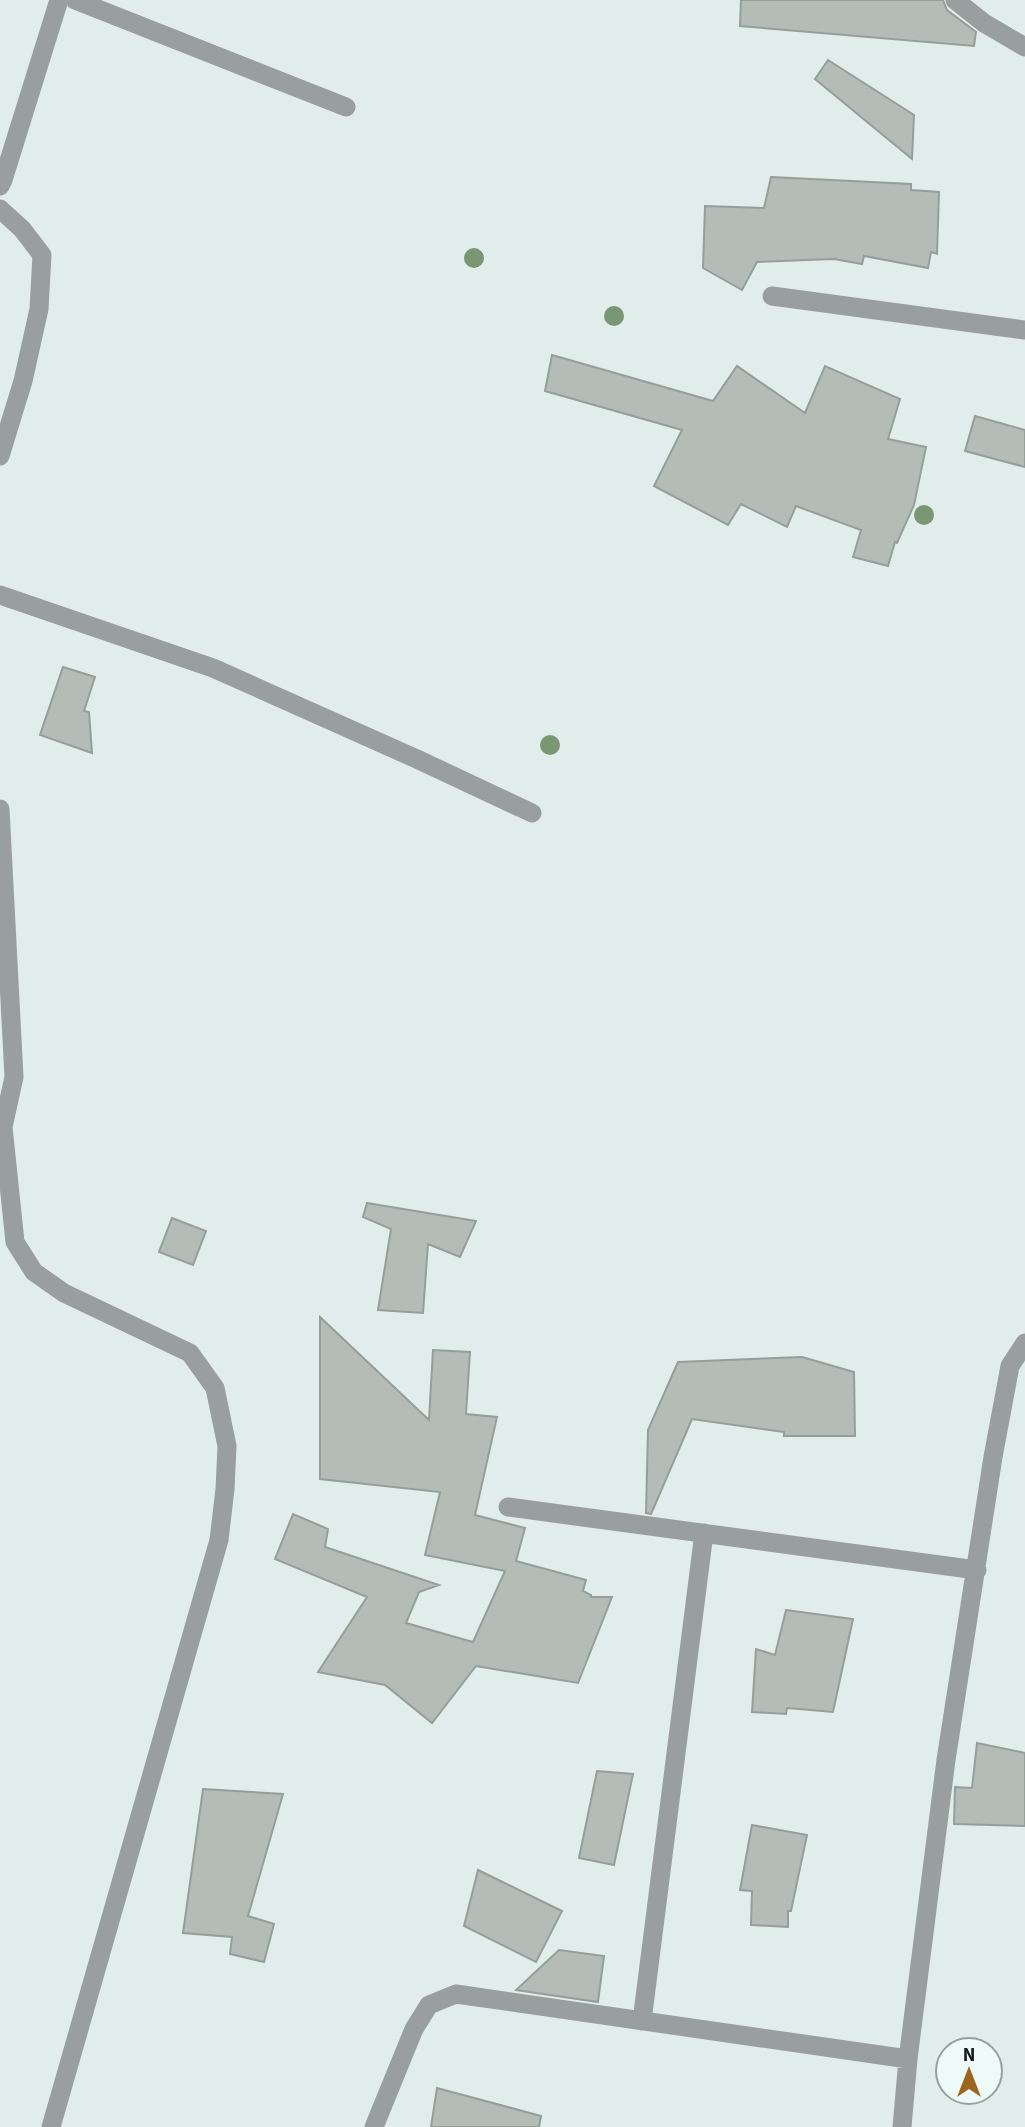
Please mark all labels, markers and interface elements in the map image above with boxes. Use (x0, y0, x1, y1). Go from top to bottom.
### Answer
north arrow (934, 2036, 1004, 2106)
text: N (963, 2042, 975, 2069)

